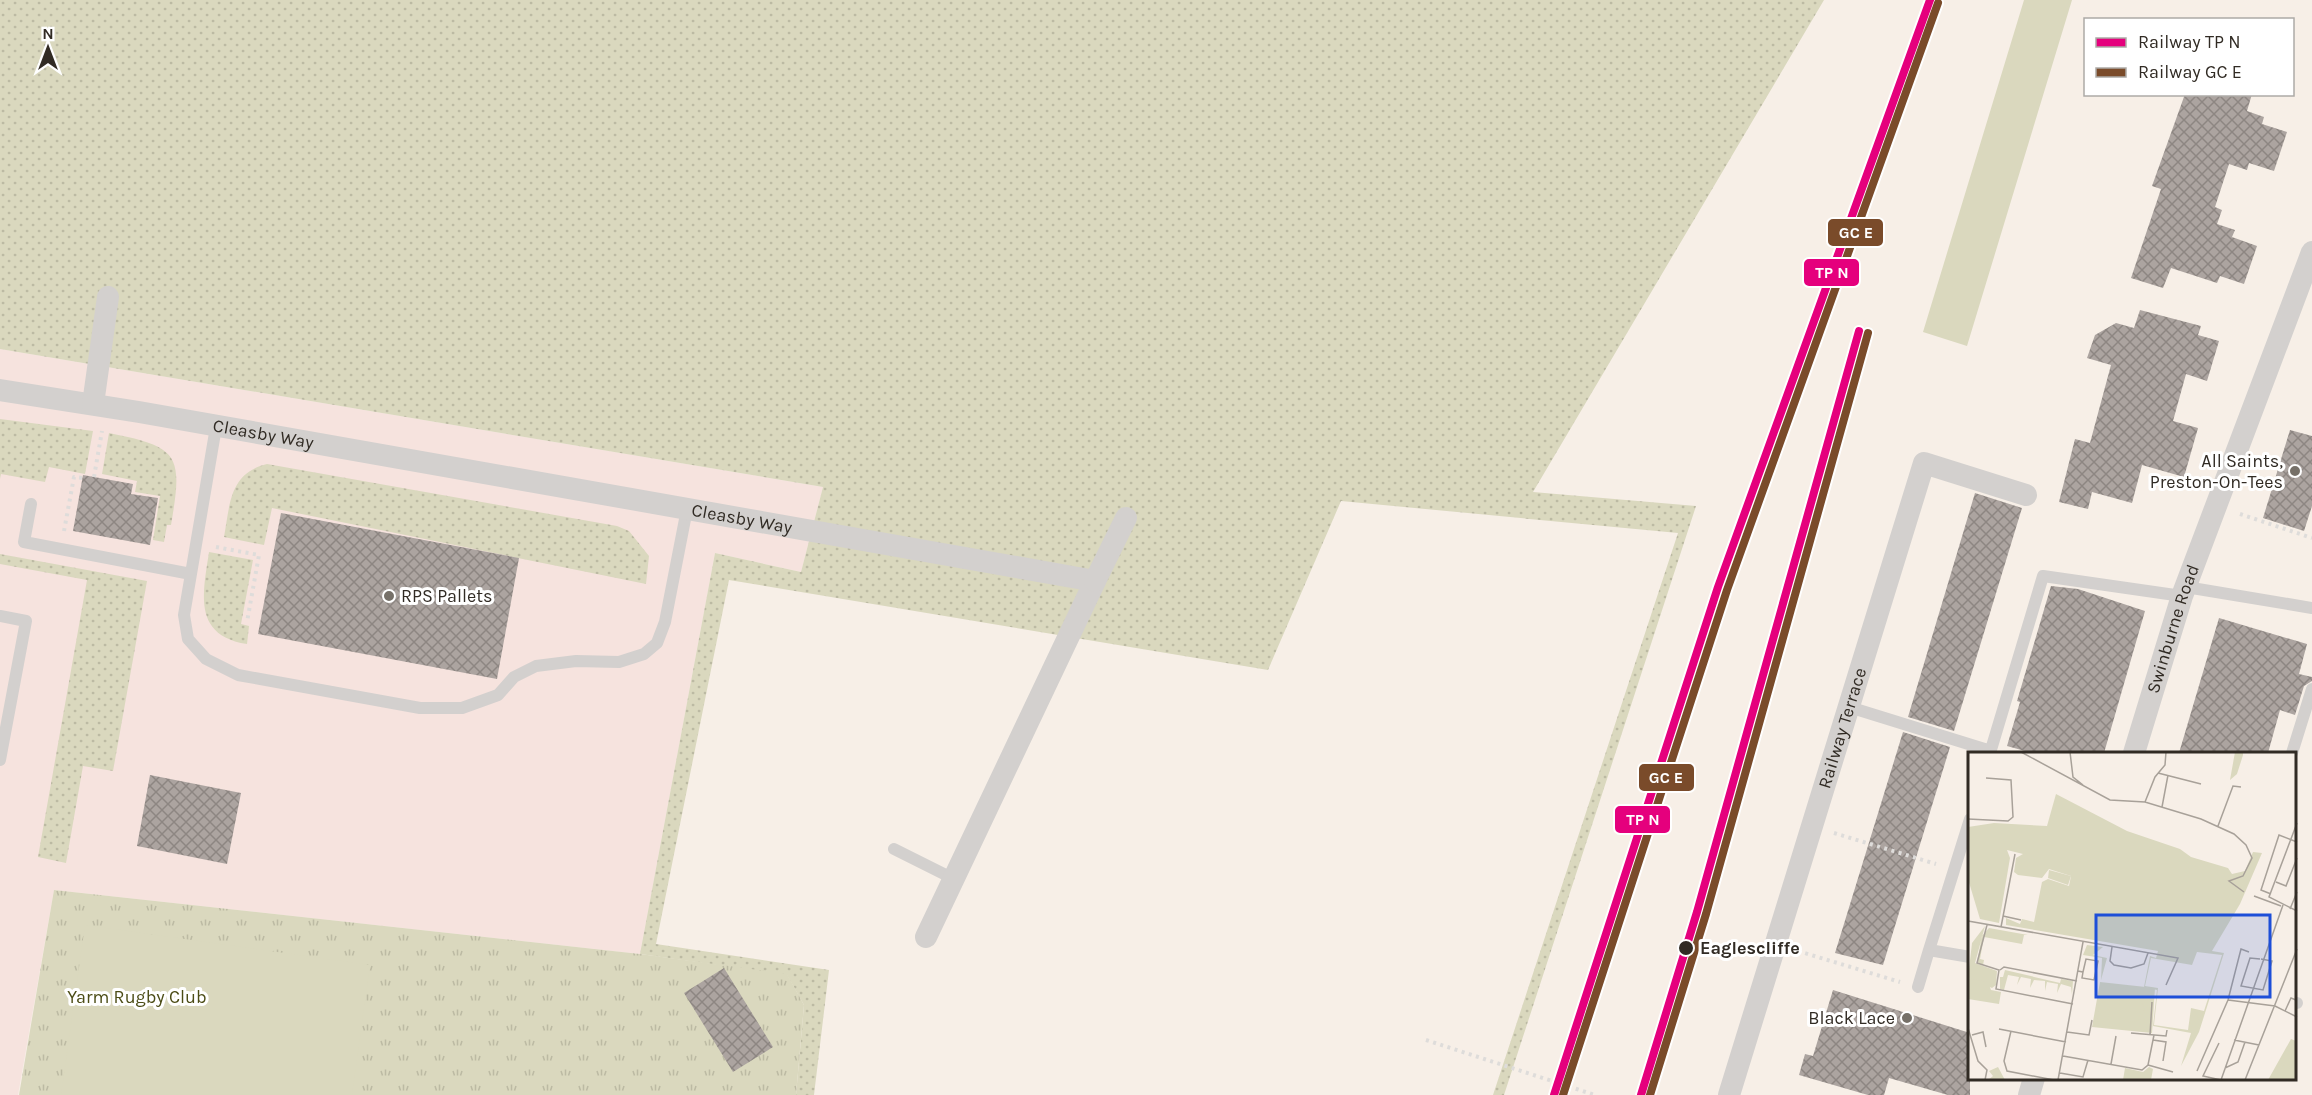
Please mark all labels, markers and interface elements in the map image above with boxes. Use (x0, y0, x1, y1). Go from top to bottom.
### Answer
north arrow (18, 18, 78, 78)
legend (2084, 18, 2294, 96)
text: N (42, 24, 54, 43)
text: Railway TP N (2138, 31, 2241, 53)
text: Railway GC E (2138, 61, 2242, 83)
line badge: GC E (1827, 218, 1884, 247)
text: GC E (1839, 223, 1873, 242)
line badge: TP N (1803, 258, 1860, 287)
text: TP N (1815, 263, 1849, 282)
street label: Cleasby Way (211, 414, 316, 454)
place label: All Saints, Preston-On-Tees (2150, 450, 2283, 493)
marker: All Saints, Preston-On-Tees (2288, 464, 2302, 478)
street label: Cleasby Way (690, 499, 795, 538)
street label: Swinburne Road (2142, 561, 2204, 696)
place label: RPS Pallets (401, 585, 493, 607)
marker: RPS Pallets (382, 589, 396, 603)
street label: Railway Terrace (1813, 665, 1871, 791)
inset map (1968, 752, 2297, 1080)
line badge: GC E (1638, 763, 1695, 792)
text: GC E (1649, 768, 1683, 787)
line badge: TP N (1614, 805, 1671, 834)
text: TP N (1626, 810, 1660, 829)
place label: Eaglescliffe (1700, 937, 1800, 959)
marker: Eaglescliffe (1677, 939, 1695, 957)
park label: Yarm Rugby Club (67, 986, 207, 1008)
place label: Black Lace (1808, 1007, 1895, 1029)
marker: Black Lace (1900, 1011, 1914, 1025)

